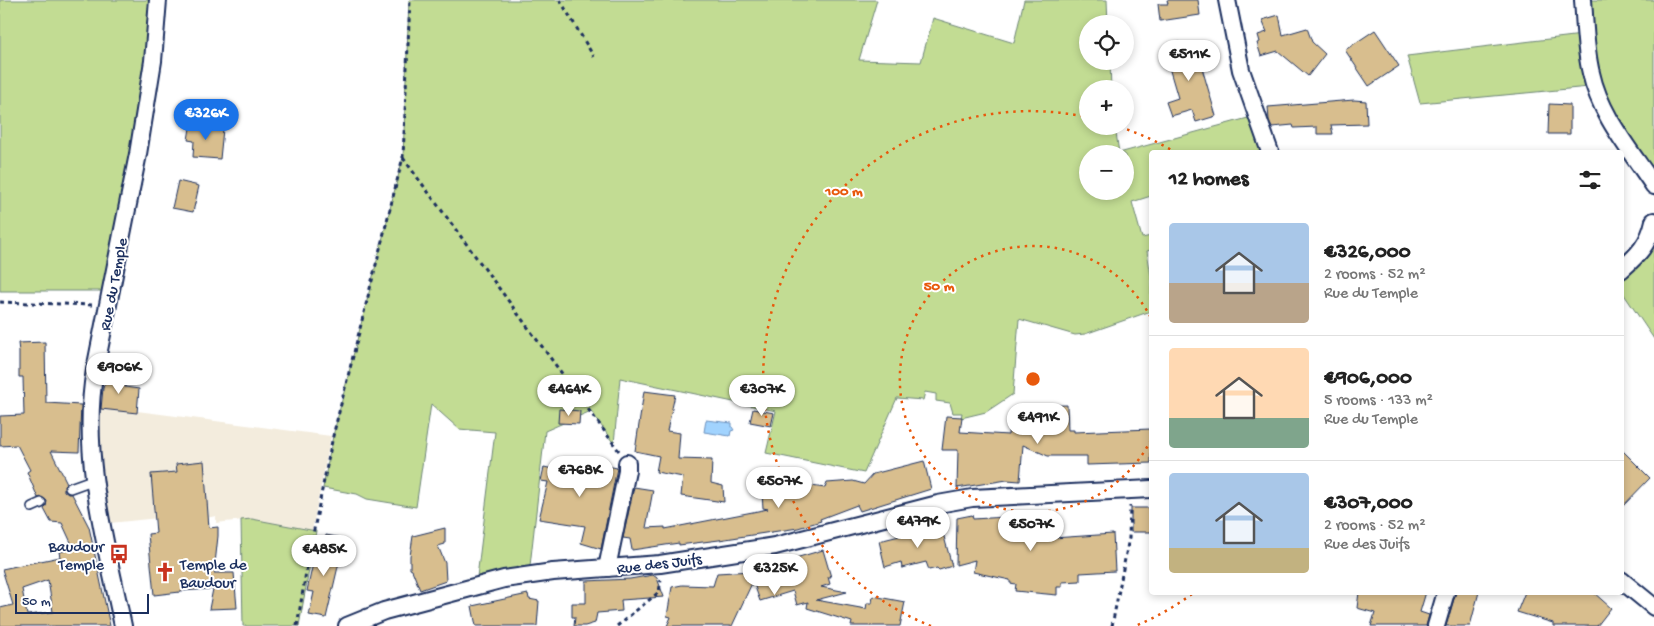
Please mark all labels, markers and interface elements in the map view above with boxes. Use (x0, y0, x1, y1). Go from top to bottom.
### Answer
map controls (1079, 15, 1134, 200)
button: locate (1079, 15, 1134, 70)
pin: €511K (1154, 39, 1224, 82)
text: €511K (1169, 46, 1209, 65)
button: + (1079, 80, 1134, 135)
pin: €326K (171, 98, 241, 141)
text: €326K (185, 105, 227, 124)
button: − (1079, 145, 1134, 200)
icon: filters (1576, 166, 1604, 194)
text: 12 homes (1169, 168, 1248, 193)
text: 100 m (824, 183, 863, 201)
street label: Rue du Temple (97, 236, 134, 333)
text: €326,000 (1324, 241, 1411, 266)
icon: home (1209, 243, 1269, 303)
text: 2 rooms · 52 m² (1324, 266, 1426, 285)
text: 50 m (924, 278, 955, 296)
text: Rue du Temple (1324, 285, 1418, 304)
pin: €906K (84, 352, 154, 395)
text: €906K (97, 359, 141, 378)
text: €906,000 (1324, 367, 1412, 392)
icon: home (1209, 368, 1269, 428)
centre of rings (1024, 370, 1042, 388)
pin: €464K (534, 374, 604, 417)
pin: €307K (727, 374, 797, 417)
text: €464K (548, 381, 590, 400)
text: €307K (740, 381, 784, 400)
text: 5 rooms · 133 m² (1324, 392, 1433, 411)
pin: €491K (1003, 402, 1073, 445)
text: €491K (1018, 409, 1058, 428)
text: Rue du Temple (1324, 411, 1418, 430)
pin: €768K (545, 456, 615, 498)
text: €768K (558, 462, 602, 481)
pin: €507K (744, 466, 814, 509)
text: €507K (757, 473, 801, 492)
text: €307,000 (1324, 492, 1413, 517)
icon: home (1209, 493, 1269, 553)
pin: €479K (883, 506, 953, 549)
pin: €507K (996, 510, 1066, 552)
text: €479K (897, 513, 939, 532)
text: €507K (1009, 516, 1053, 535)
text: 2 rooms · 52 m² (1324, 517, 1426, 536)
pin: €485K (289, 534, 359, 577)
text: Rue des Juifs (1324, 536, 1410, 555)
place label: Baudour Temple (48, 539, 105, 576)
text: €485K (302, 541, 346, 560)
bus stop icon: Baudour Temple (108, 543, 130, 565)
street label: Rue des Juifs (616, 551, 704, 580)
pin: €325K (740, 554, 810, 596)
place label: Temple de Baudour (179, 557, 248, 594)
text: €325K (754, 560, 796, 579)
church icon: Temple de Baudour (154, 561, 176, 583)
scale bar (15, 591, 149, 614)
text: 50 m (22, 594, 51, 611)

